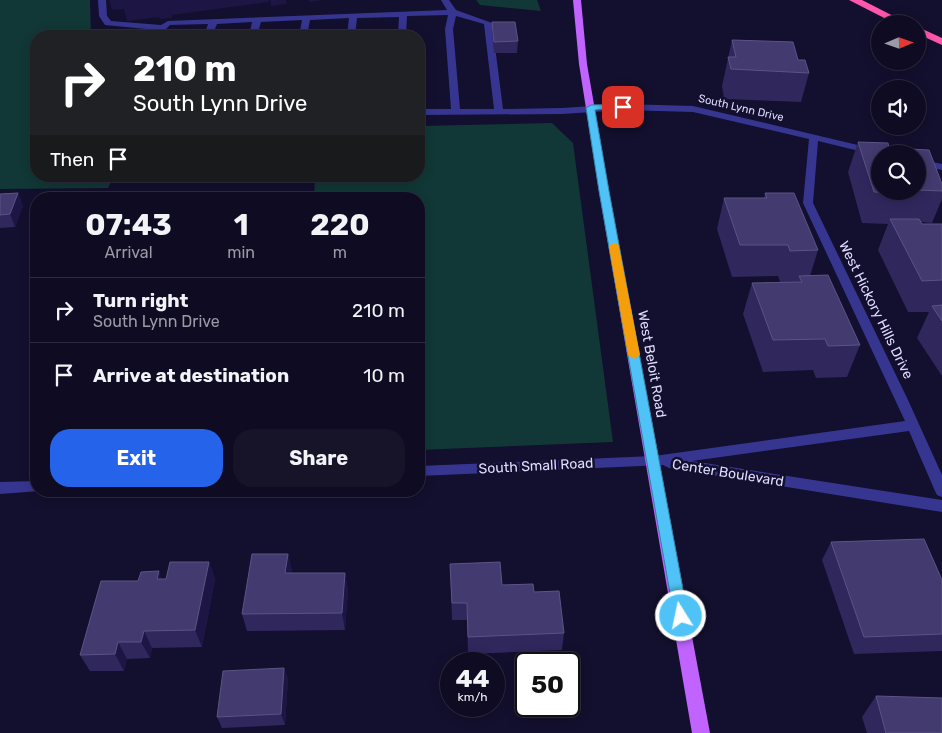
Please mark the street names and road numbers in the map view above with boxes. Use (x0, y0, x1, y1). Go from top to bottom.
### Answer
street label: South Lynn Drive (697, 92, 785, 124)
street label: West Hickory Hills Drive (835, 238, 917, 382)
street label: West Beloit Road (634, 309, 670, 419)
street label: South Small Road (478, 455, 594, 477)
street label: Center Boulevard (671, 456, 785, 490)

